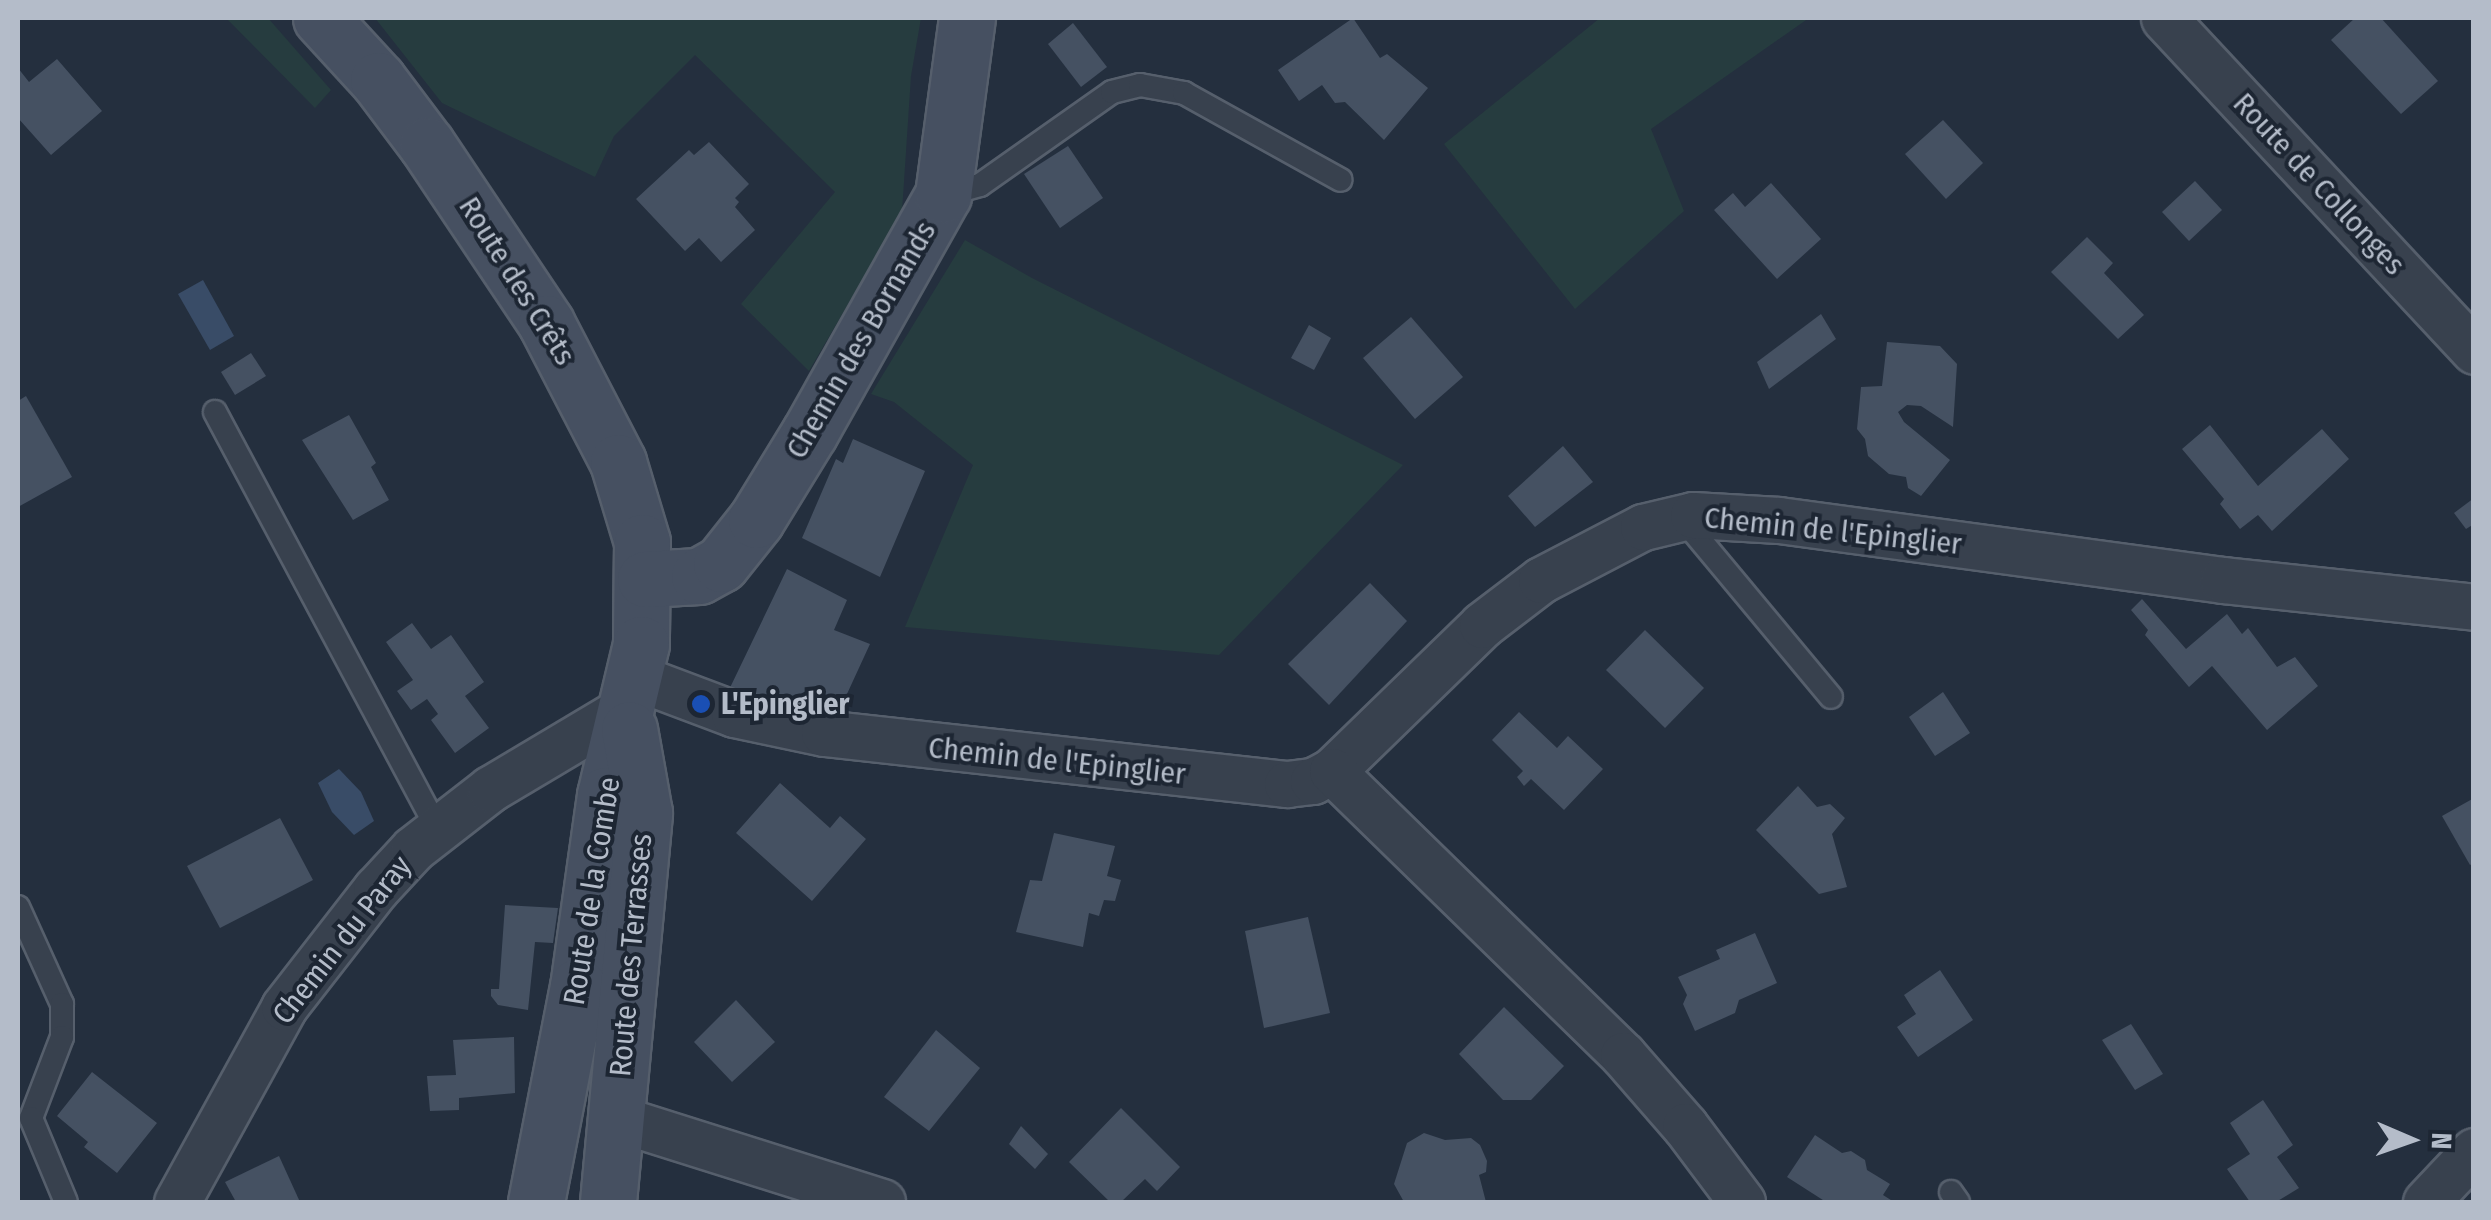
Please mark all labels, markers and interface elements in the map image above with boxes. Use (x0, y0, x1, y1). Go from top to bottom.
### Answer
street label: Route de Collonges (2226, 86, 2412, 282)
street label: Route des Crêts (451, 190, 583, 372)
street label: Chemin des Bornands (778, 215, 944, 465)
street label: Chemin de l'Epinglier (1703, 500, 1963, 562)
place label: L'Epinglier (721, 686, 849, 722)
marker: L'Epinglier (690, 693, 712, 715)
street label: Chemin de l'Epinglier (927, 730, 1187, 792)
street label: Route de la Combe (556, 774, 628, 1008)
street label: Route des Terrasses (602, 832, 660, 1078)
street label: Chemin du Paray (265, 849, 419, 1031)
north arrow (2361, 1090, 2461, 1190)
text: N (2425, 1132, 2458, 1150)

